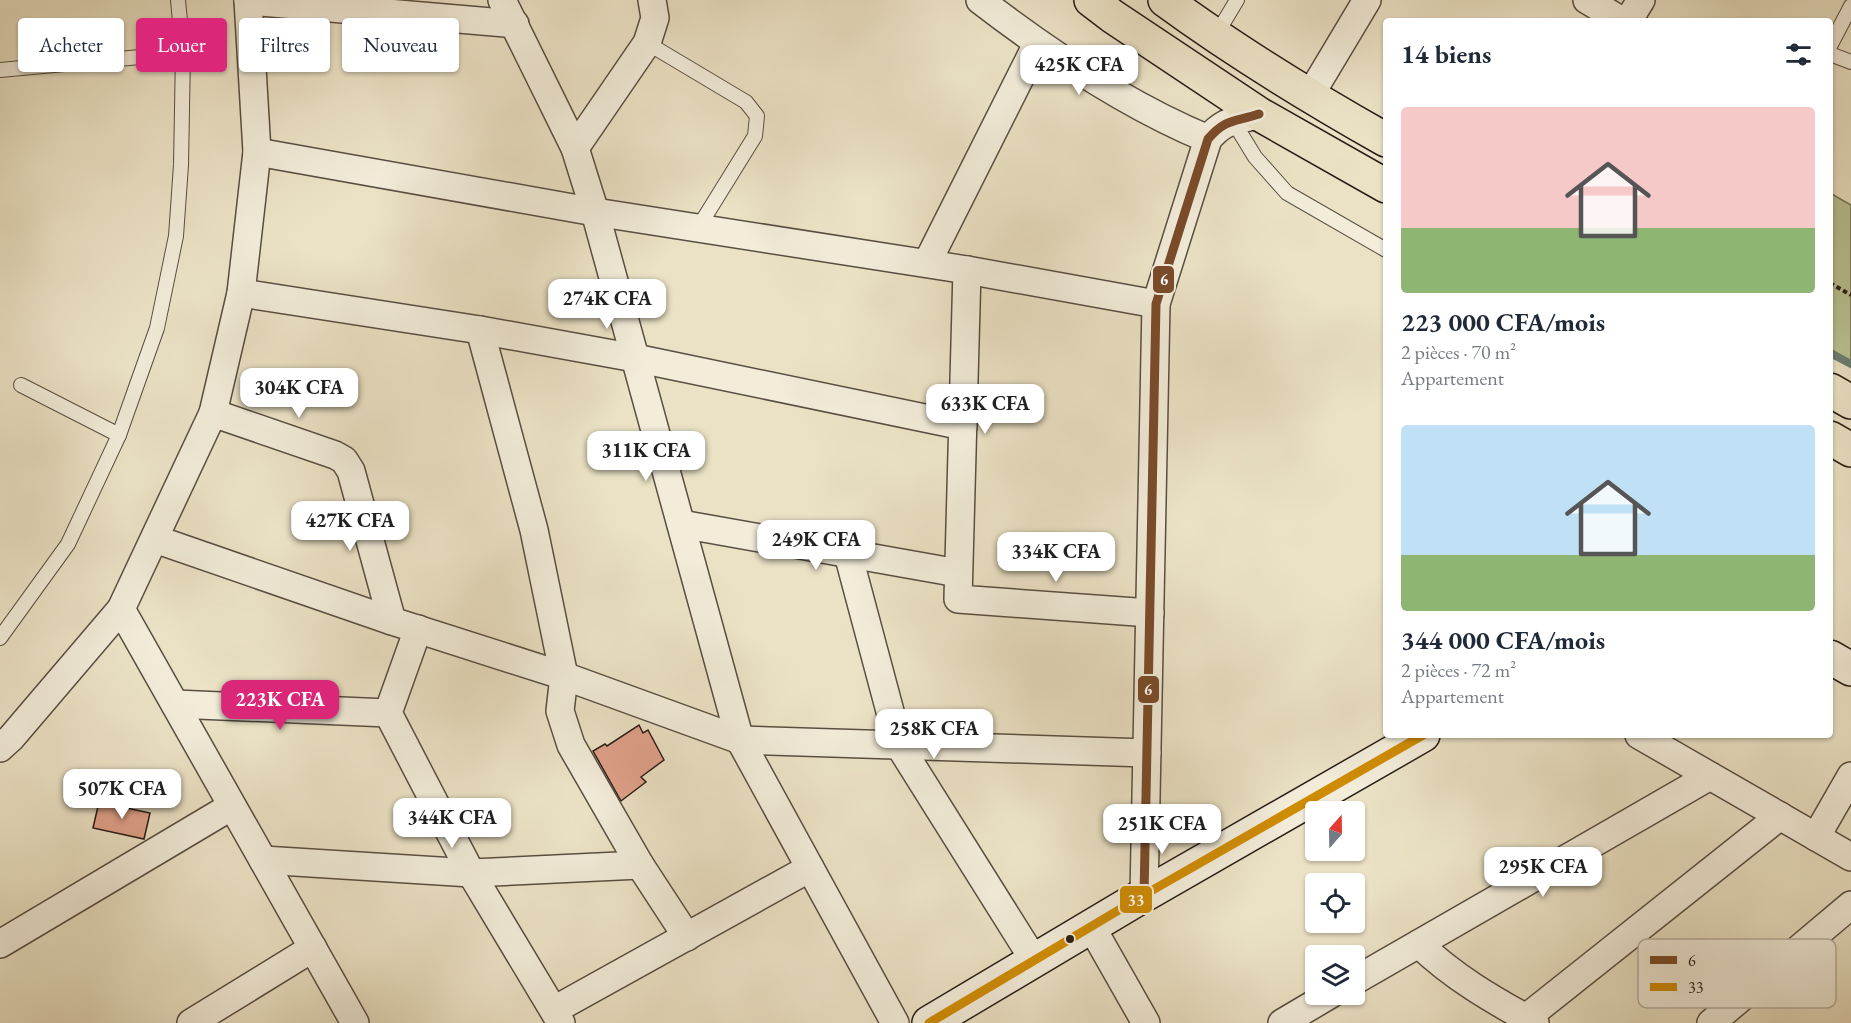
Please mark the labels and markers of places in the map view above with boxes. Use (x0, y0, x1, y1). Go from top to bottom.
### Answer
pin: 425K CFA (1017, 45, 1141, 96)
pin: 274K CFA (545, 279, 669, 330)
pin: 304K CFA (237, 368, 361, 419)
pin: 633K CFA (923, 384, 1047, 435)
pin: 311K CFA (584, 431, 708, 482)
pin: 427K CFA (288, 501, 412, 552)
pin: 249K CFA (754, 520, 878, 571)
pin: 334K CFA (994, 532, 1118, 583)
pin: 223K CFA (218, 680, 342, 731)
pin: 258K CFA (872, 709, 996, 760)
pin: 507K CFA (60, 769, 184, 820)
pin: 344K CFA (390, 798, 514, 849)
pin: 251K CFA (1100, 804, 1224, 855)
pin: 295K CFA (1481, 847, 1605, 898)
unlabelled marker (1064, 933, 1076, 945)

